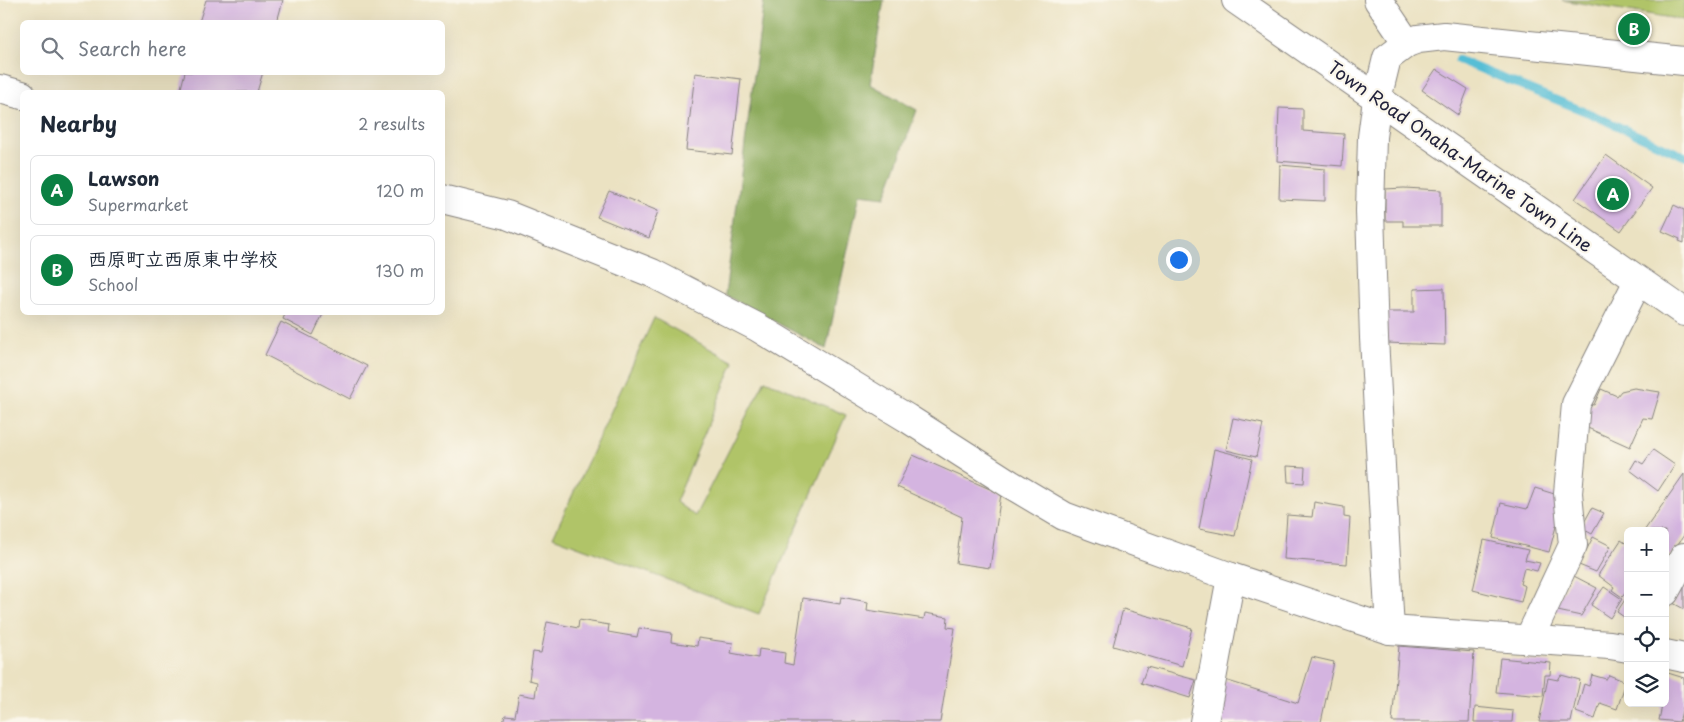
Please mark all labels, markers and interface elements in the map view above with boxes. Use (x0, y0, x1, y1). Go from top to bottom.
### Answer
pin: B (1618, 10, 1650, 48)
search box (20, 20, 445, 75)
icon: search (38, 34, 66, 62)
text: Search here (78, 34, 187, 62)
street label: Town Road Onaha-Marine Town Line (1323, 54, 1599, 258)
text: Nearby (40, 107, 117, 139)
text: 2 results (358, 111, 425, 135)
text: Lawson (88, 164, 160, 192)
pin: A (1597, 175, 1629, 213)
text: A (51, 178, 63, 202)
text: 120 m (377, 178, 424, 202)
text: Supermarket (88, 192, 188, 216)
text: 西原町立西原東中学校 (88, 244, 278, 272)
your location (1166, 247, 1192, 273)
text: B (52, 258, 62, 282)
text: 130 m (376, 258, 424, 282)
text: School (88, 272, 138, 296)
map controls (1624, 527, 1669, 707)
button: + (1624, 527, 1669, 572)
button: − (1624, 572, 1669, 617)
button: locate (1624, 617, 1669, 662)
button: layers (1624, 662, 1669, 707)

